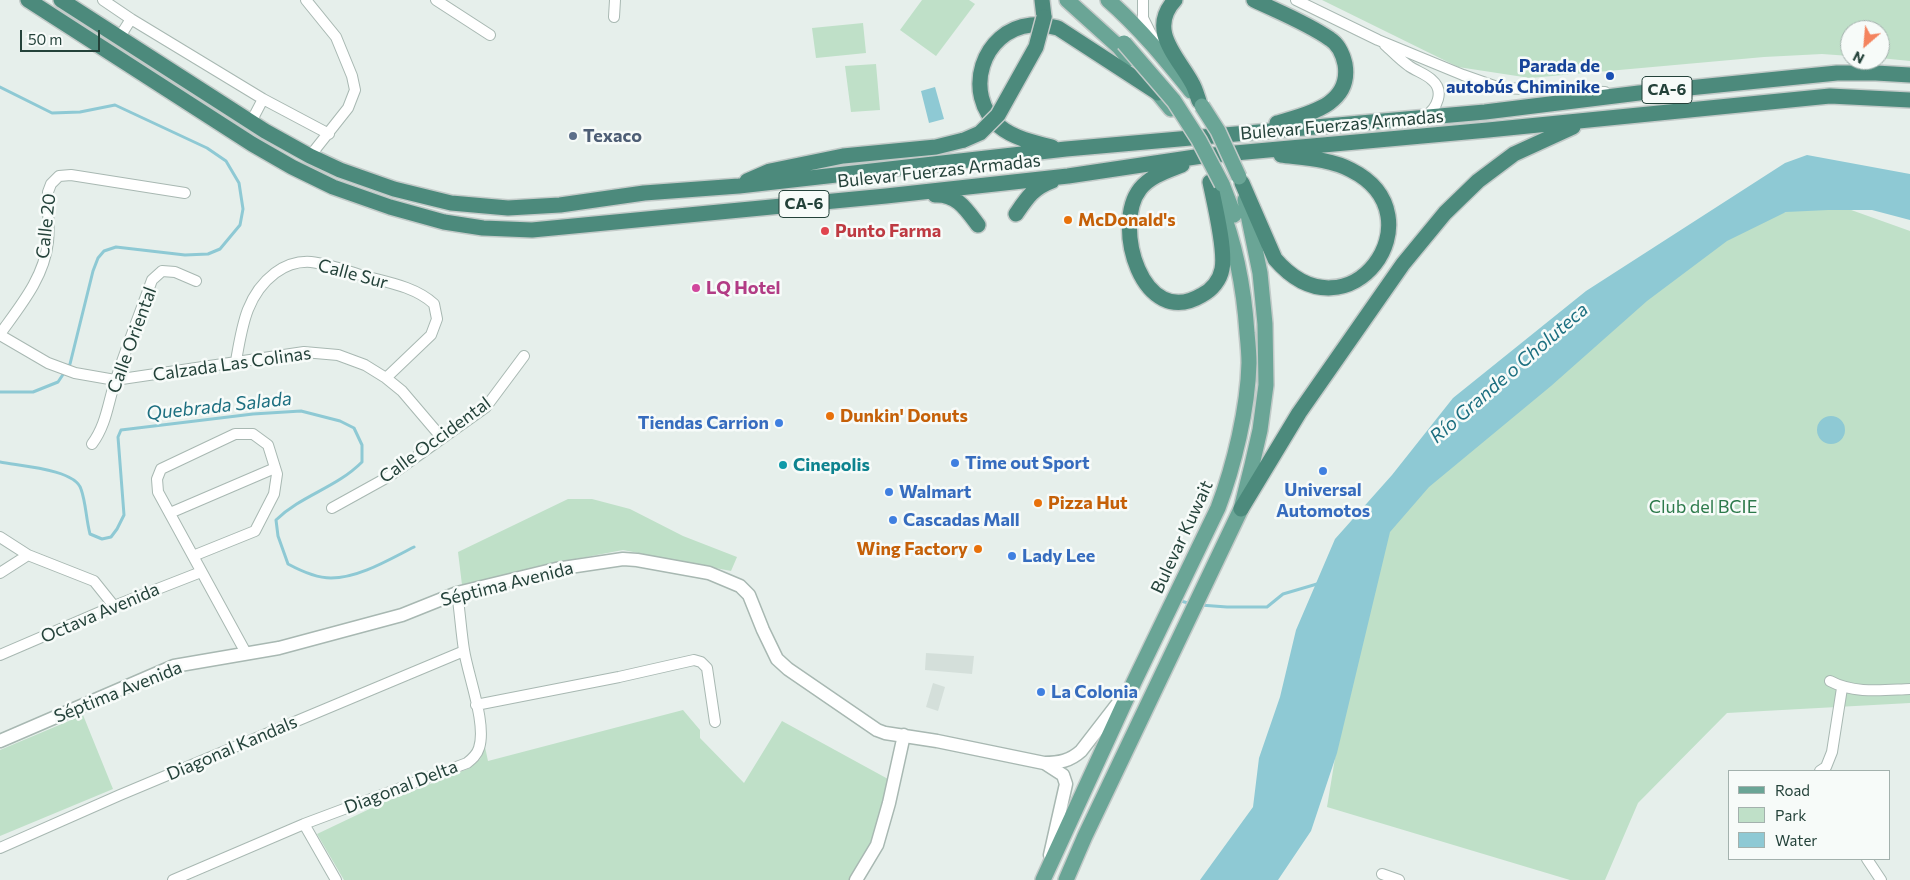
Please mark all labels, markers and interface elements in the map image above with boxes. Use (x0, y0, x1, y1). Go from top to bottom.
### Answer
scale bar (22, 20, 102, 52)
north arrow (1840, 20, 1890, 70)
text: 50 m (28, 30, 62, 48)
text: N (1850, 48, 1867, 68)
place label: Parada de autobús Chiminike (1446, 55, 1600, 98)
marker: Parada de autobús Chiminike (1604, 70, 1616, 82)
road number: CA-6 (1642, 76, 1692, 104)
street label: Bulevar Fuerzas Armadas (1239, 105, 1445, 145)
place label: Texaco (583, 125, 642, 147)
marker: Texaco (567, 130, 579, 142)
street label: Bulevar Fuerzas Armadas (836, 150, 1042, 192)
road number: CA-6 (779, 190, 829, 218)
street label: Calle 20 (32, 192, 60, 260)
place label: McDonald's (1078, 209, 1176, 231)
marker: McDonald's (1062, 214, 1074, 226)
place label: Punto Farma (835, 220, 941, 242)
marker: Punto Farma (819, 225, 831, 237)
street label: Calle Sur (316, 254, 390, 294)
place label: LQ Hotel (706, 277, 780, 299)
marker: LQ Hotel (690, 282, 702, 294)
street label: Calle Oriental (103, 284, 161, 396)
water label: Río Grande o Choluteca (1425, 298, 1593, 448)
street label: Calzada Las Colinas (152, 342, 312, 386)
water label: Quebrada Salada (145, 387, 293, 425)
street label: Calle Occidental (375, 392, 495, 488)
place label: Dunkin' Donuts (840, 405, 968, 427)
marker: Dunkin' Donuts (824, 410, 836, 422)
place label: Tiendas Carrion (638, 412, 769, 434)
marker: Tiendas Carrion (773, 417, 785, 429)
place label: Time out Sport (965, 452, 1090, 474)
place label: Cinepolis (793, 454, 870, 476)
marker: Time out Sport (949, 457, 961, 469)
marker: Cinepolis (777, 459, 789, 471)
marker: Universal Automotos (1317, 465, 1329, 477)
street label: Bulevar Kuwait (1146, 477, 1218, 597)
place label: Universal Automotos (1276, 479, 1370, 522)
place label: Walmart (899, 481, 971, 503)
marker: Walmart (883, 486, 895, 498)
place label: Pizza Hut (1048, 492, 1128, 514)
park label: Club del BCIE (1649, 496, 1757, 518)
marker: Pizza Hut (1032, 497, 1044, 509)
place label: Cascadas Mall (903, 509, 1020, 531)
marker: Cascadas Mall (887, 514, 899, 526)
place label: Wing Factory (857, 538, 968, 560)
marker: Wing Factory (972, 543, 984, 555)
place label: Lady Lee (1022, 545, 1095, 567)
marker: Lady Lee (1006, 550, 1018, 562)
street label: Séptima Avenida (438, 557, 576, 611)
street label: Octava Avenida (37, 578, 163, 648)
street label: Séptima Avenida (51, 657, 185, 727)
place label: La Colonia (1051, 681, 1138, 703)
marker: La Colonia (1035, 686, 1047, 698)
street label: Diagonal Kandals (163, 711, 301, 785)
street label: Diagonal Delta (341, 756, 461, 818)
legend (1728, 770, 1890, 860)
text: Road (1775, 781, 1810, 799)
text: Park (1775, 806, 1806, 824)
text: Water (1775, 831, 1817, 849)

